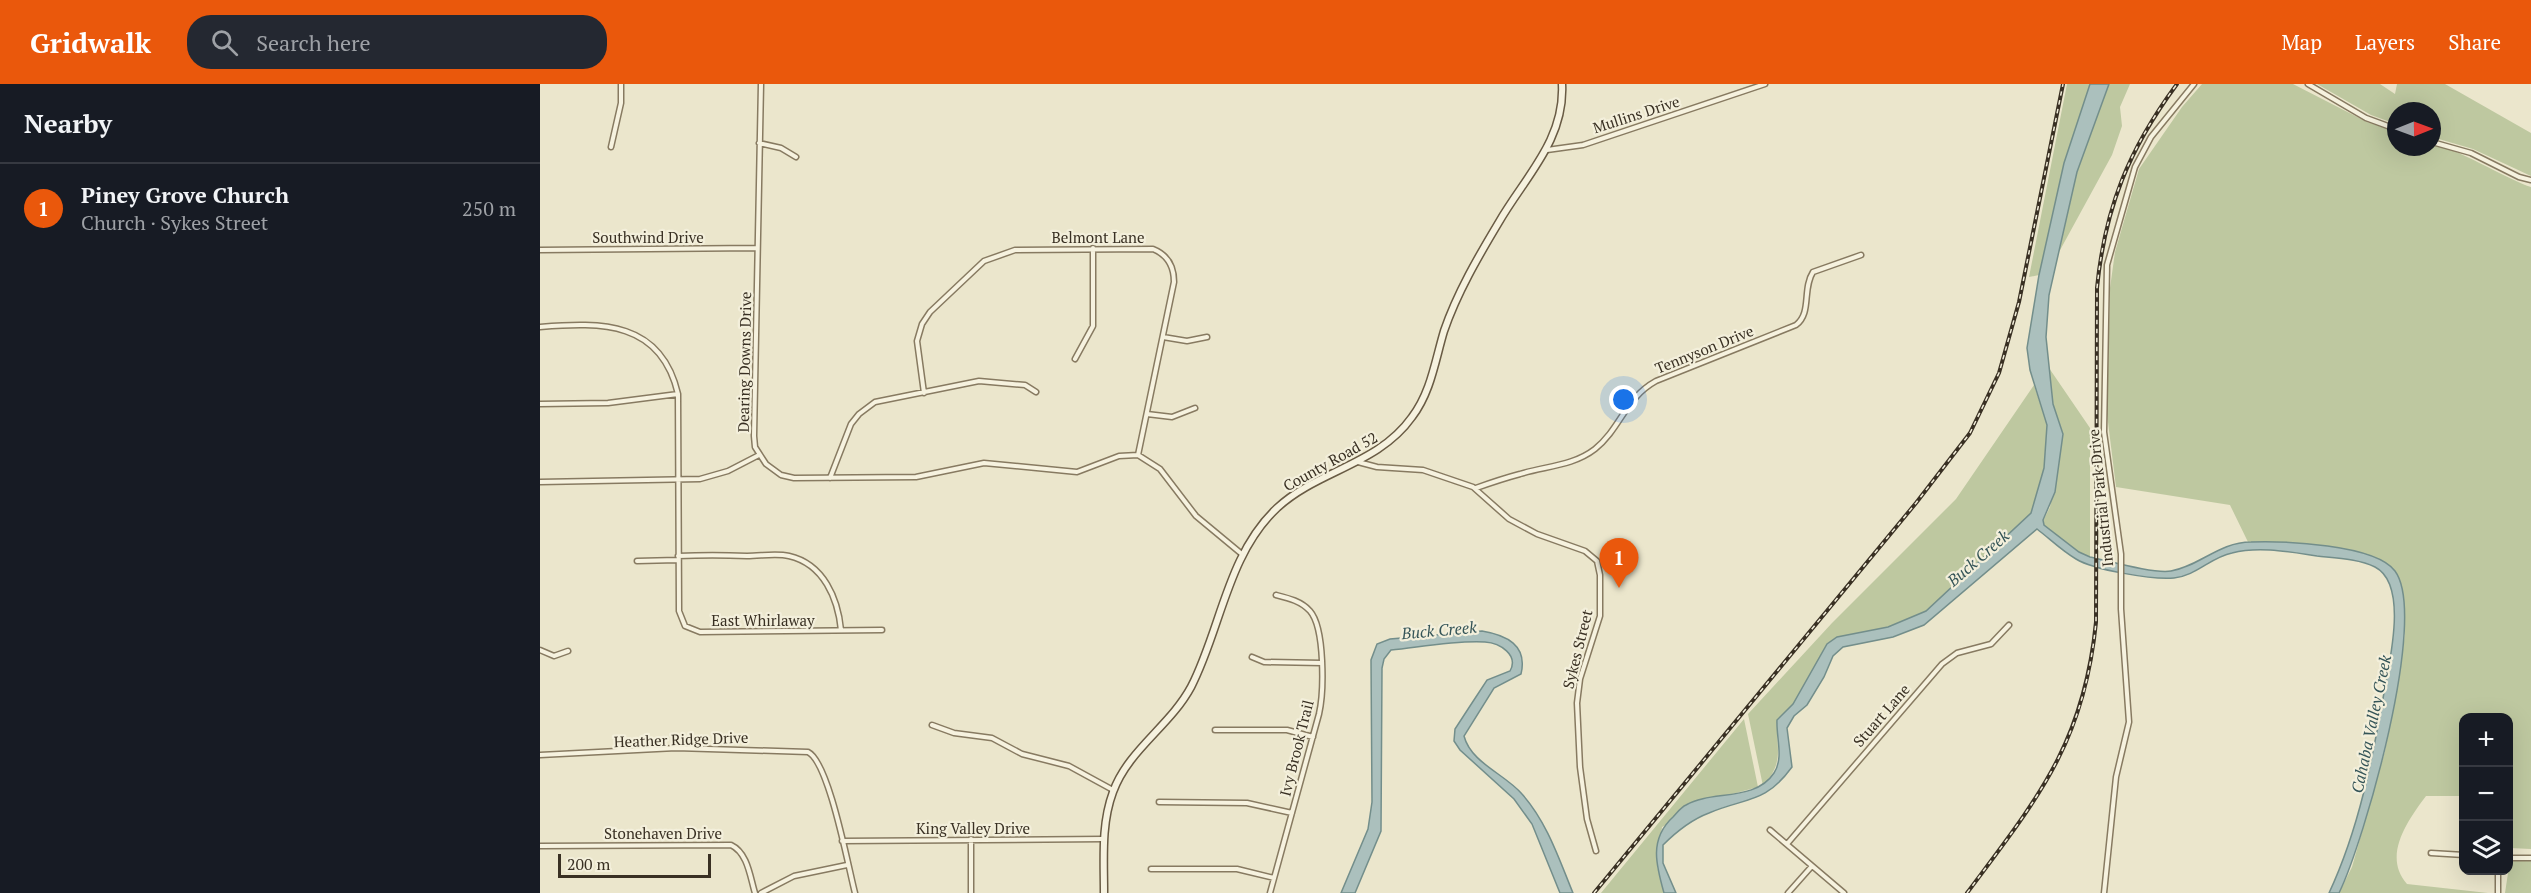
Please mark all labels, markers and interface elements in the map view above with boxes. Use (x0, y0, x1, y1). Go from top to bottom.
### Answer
search box (187, 15, 607, 69)
text: Gridwalk (30, 24, 151, 61)
icon: search (208, 26, 241, 59)
text: Search here (256, 28, 371, 57)
text: Map (2281, 28, 2322, 56)
text: Layers (2355, 28, 2415, 56)
text: Share (2448, 28, 2501, 56)
street label: Mullins Drive (1590, 91, 1682, 137)
north arrow (2387, 102, 2441, 156)
text: Nearby (24, 106, 112, 140)
text: Piney Grove Church (81, 180, 289, 209)
text: 1 (38, 195, 49, 222)
text: 250 m (462, 195, 516, 222)
text: Church · Sykes Street (81, 209, 268, 236)
street label: Southwind Drive (592, 227, 704, 247)
street label: Belmont Lane (1052, 227, 1144, 247)
street label: Dearing Downs Drive (733, 291, 755, 433)
street label: Tennyson Drive (1652, 320, 1756, 378)
your location (1609, 385, 1638, 414)
street label: County Road 52 (1279, 427, 1381, 495)
street label: Industrial Park Drive (2083, 428, 2117, 568)
water label: Buck Creek (1942, 525, 2014, 592)
pin: 1 (1600, 538, 1638, 588)
street label: Sykes Street (1558, 607, 1597, 691)
street label: East Whirlaway (711, 610, 815, 630)
water label: Buck Creek (1400, 616, 1478, 644)
water label: Cahaba Valley Creek (2346, 653, 2396, 795)
street label: Stuart Lane (1848, 679, 1914, 751)
street label: Ivy Brook Trail (1274, 698, 1318, 798)
map controls (2459, 713, 2513, 875)
button: + (2459, 713, 2513, 767)
street label: Heather Ridge Drive (613, 727, 749, 751)
button: − (2459, 767, 2513, 821)
street label: King Valley Drive (916, 818, 1030, 838)
button: layers (2459, 821, 2513, 875)
street label: Stonehaven Drive (604, 823, 722, 843)
scale bar (558, 851, 711, 878)
text: 200 m (567, 853, 610, 875)

